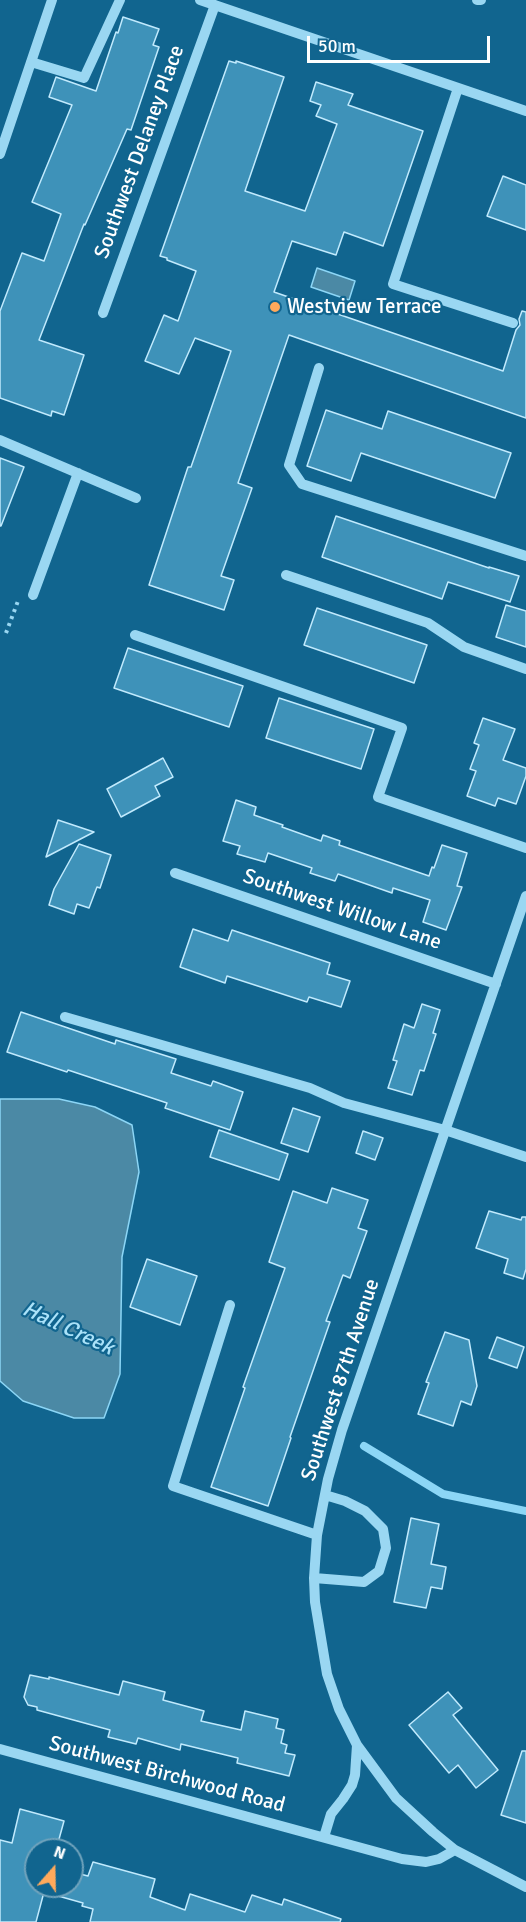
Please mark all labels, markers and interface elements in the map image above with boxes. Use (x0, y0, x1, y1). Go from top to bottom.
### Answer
scale bar (310, 24, 493, 62)
text: 50 m (318, 35, 356, 57)
street label: Southwest Delaney Place (90, 42, 190, 262)
place label: Westview Terrace (287, 294, 442, 320)
marker: Westview Terrace (268, 300, 282, 314)
street label: Southwest Willow Lane (239, 864, 445, 956)
street label: Southwest 87th Avenue (296, 1276, 386, 1484)
water label: Hall Creek (18, 1296, 118, 1362)
street label: Southwest Birchwood Road (46, 1731, 288, 1819)
north arrow (24, 1838, 84, 1898)
text: N (51, 1842, 68, 1864)

